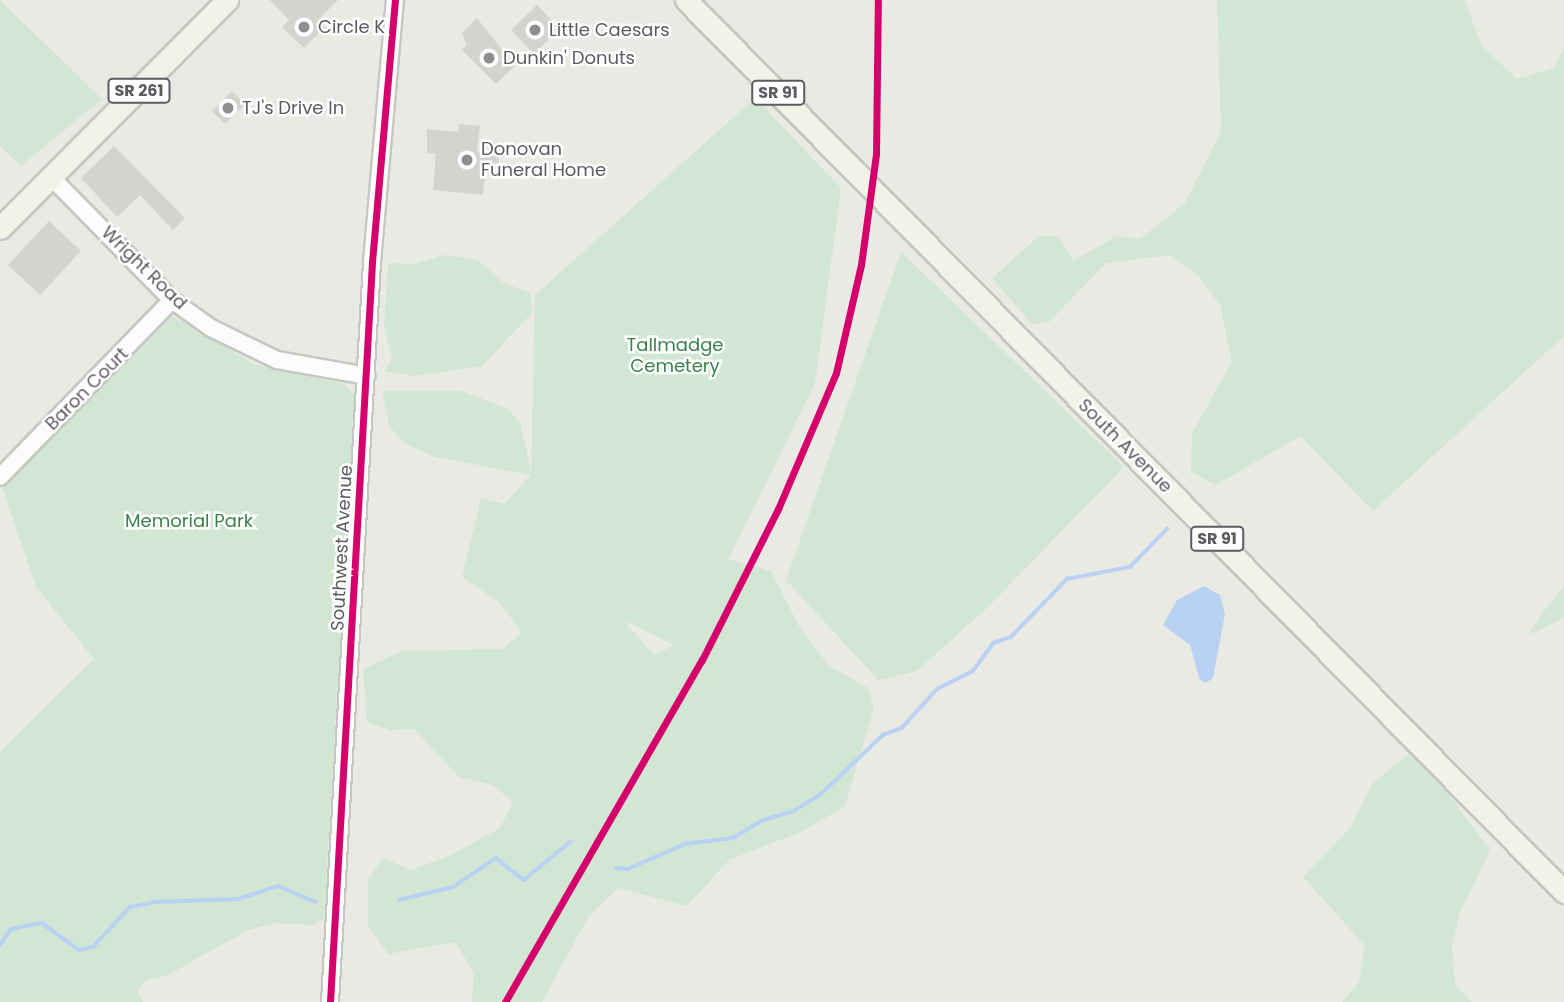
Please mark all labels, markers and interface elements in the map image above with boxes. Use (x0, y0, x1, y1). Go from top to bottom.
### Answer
place label: Circle K (318, 16, 385, 38)
marker: Circle K (296, 19, 312, 35)
place label: Little Caesars (549, 19, 670, 41)
marker: Little Caesars (527, 22, 543, 38)
place label: Dunkin' Donuts (503, 47, 635, 69)
marker: Dunkin' Donuts (481, 50, 497, 66)
road number: SR 261 (106, 78, 172, 104)
road number: SR 91 (750, 80, 806, 106)
place label: TJ's Drive In (242, 97, 344, 119)
marker: TJ's Drive In (220, 100, 236, 116)
place label: Donovan Funeral Home (481, 139, 606, 182)
marker: Donovan Funeral Home (459, 152, 475, 168)
street label: Wright Road (97, 222, 191, 314)
park label: Tallmadge Cemetery (627, 335, 723, 378)
street label: Baron Court (41, 343, 133, 435)
street label: South Avenue (1073, 394, 1177, 498)
street label: Southwest Avenue (327, 465, 357, 631)
park label: Memorial Park (125, 510, 253, 532)
road number: SR 91 (1189, 526, 1245, 552)

